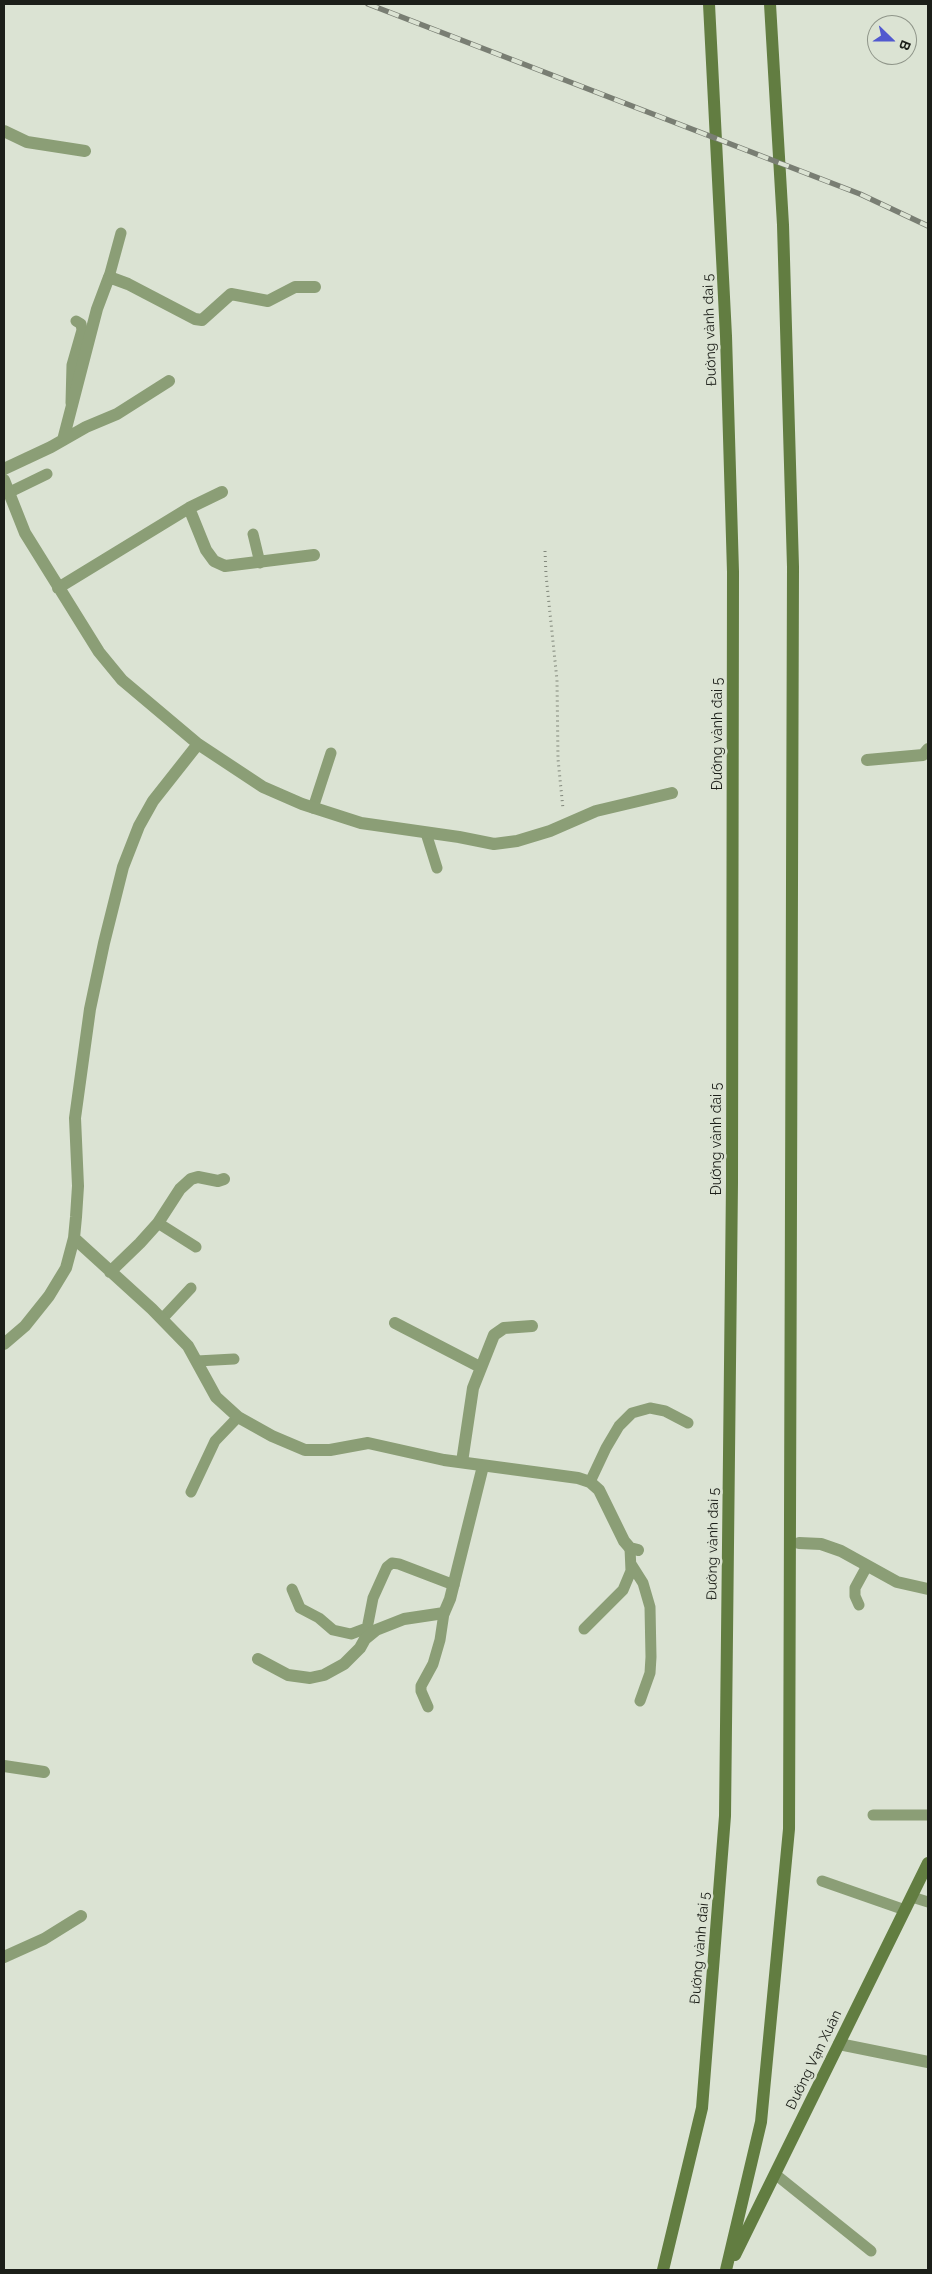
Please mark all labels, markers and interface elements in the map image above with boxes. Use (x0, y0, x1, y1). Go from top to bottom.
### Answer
north arrow (867, 15, 917, 65)
text: B (896, 38, 914, 53)
street label: Đường vành đai 5 (700, 273, 720, 387)
street label: Đường vành đai 5 (710, 678, 726, 790)
street label: Đường vành đai 5 (709, 1083, 725, 1195)
street label: Đường vành đai 5 (704, 1488, 722, 1600)
street label: Đường vành đai 5 (687, 1891, 713, 2005)
street label: Đường Vạn Xuân (783, 2007, 845, 2113)

